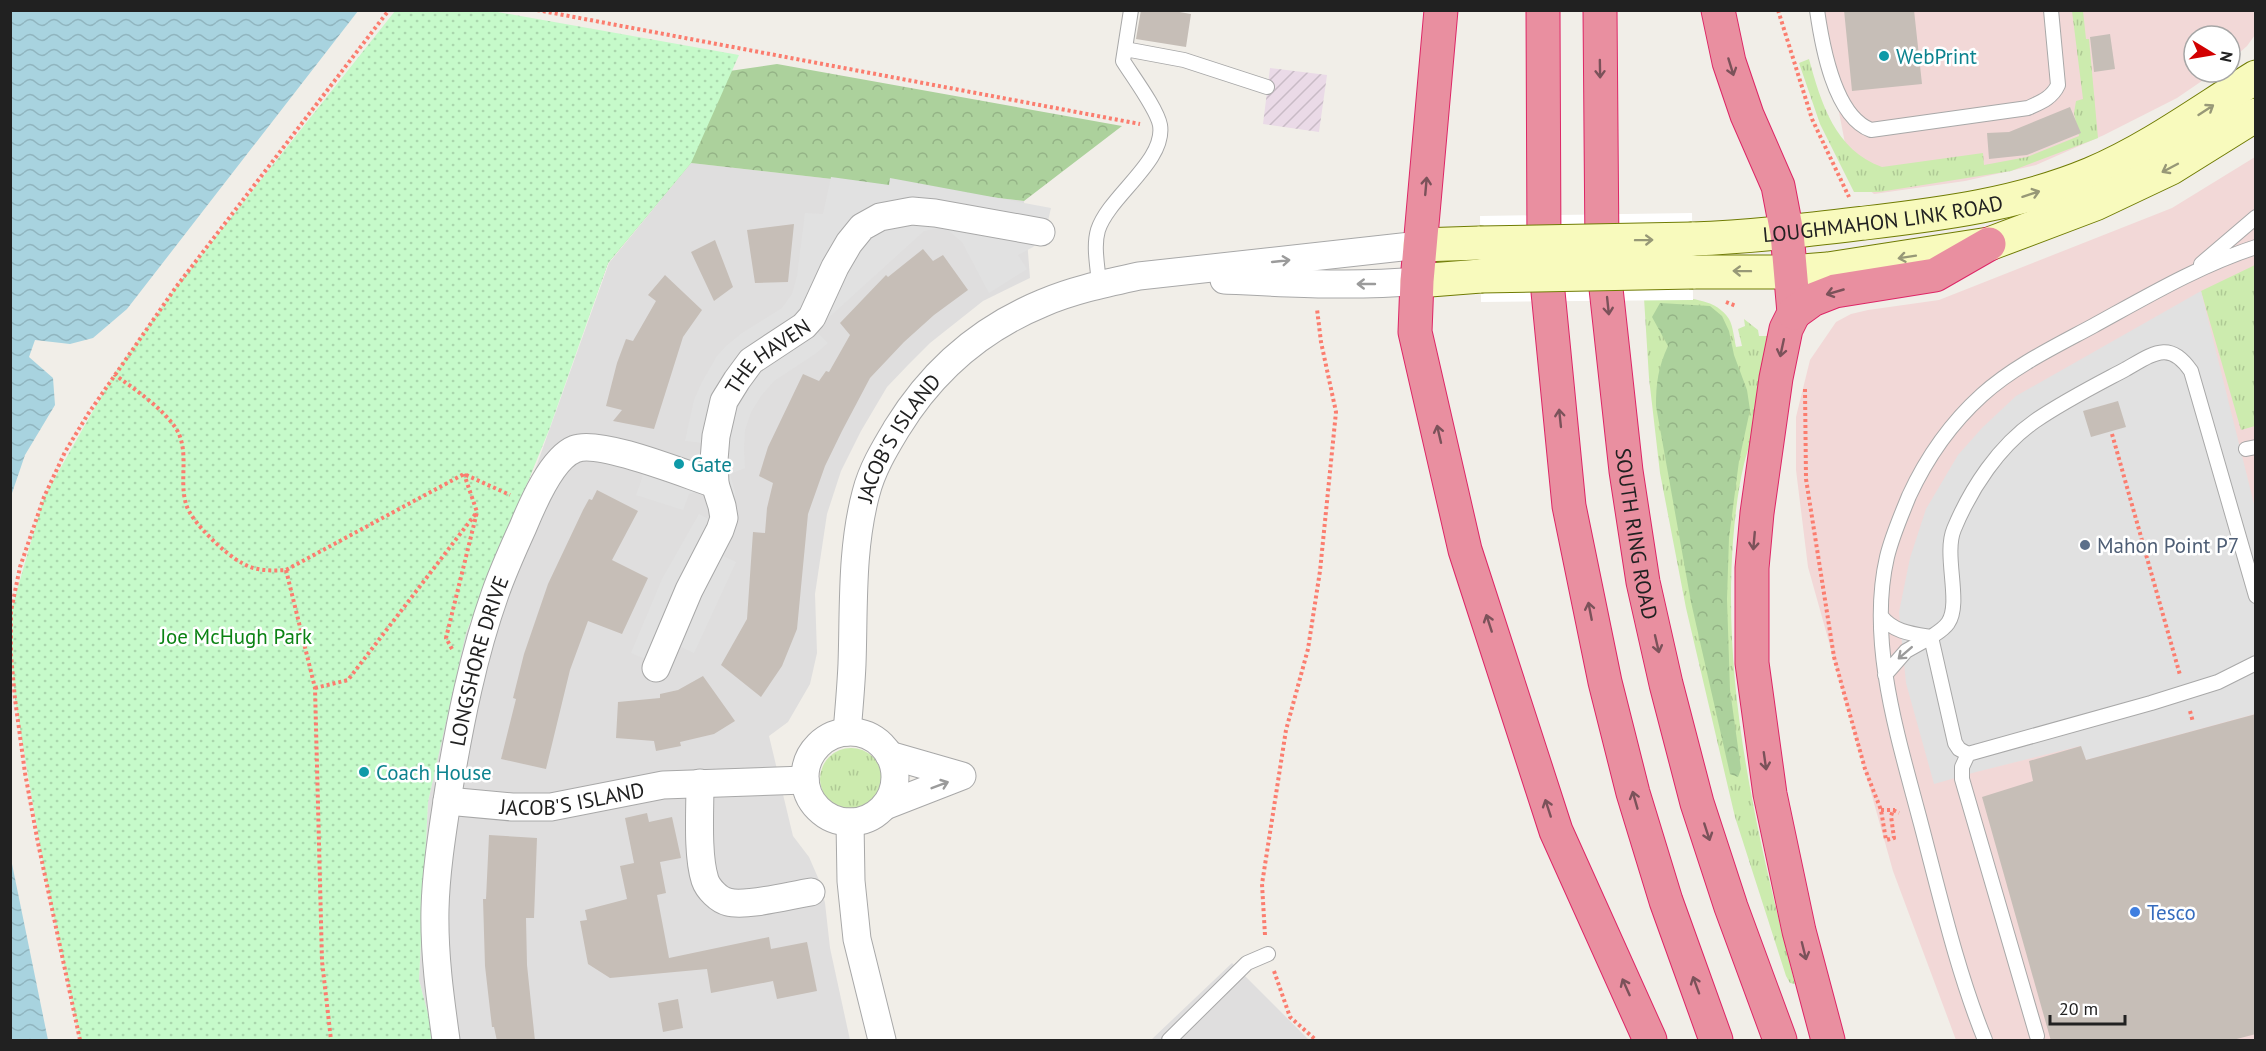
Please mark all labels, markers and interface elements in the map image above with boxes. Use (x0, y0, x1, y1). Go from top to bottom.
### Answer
north arrow (2182, 24, 2242, 84)
place label: WebPrint (1896, 43, 1977, 70)
marker: WebPrint (1877, 49, 1891, 63)
text: N (2216, 50, 2238, 64)
one-way arrow (1726, 57, 1737, 76)
one-way arrow (1594, 58, 1606, 78)
one-way arrow (2197, 104, 2214, 116)
one-way arrow (2162, 162, 2179, 174)
one-way arrow (1420, 177, 1431, 197)
street label: LOUGHMAHON LINK ROAD (1762, 188, 2005, 248)
one-way arrow (2021, 188, 2040, 199)
one-way arrow (1633, 234, 1653, 246)
one-way arrow (1898, 251, 1918, 262)
one-way arrow (1270, 255, 1290, 266)
one-way arrow (1732, 265, 1752, 277)
one-way arrow (1356, 278, 1376, 290)
one-way arrow (1826, 287, 1845, 298)
one-way arrow (1603, 295, 1614, 315)
street label: THE HAVEN (718, 312, 815, 399)
one-way arrow (1776, 338, 1787, 358)
street label: JACOB'S ISLAND (850, 368, 946, 506)
one-way arrow (1555, 409, 1566, 429)
one-way arrow (1432, 425, 1444, 444)
street label: SOUTH RING ROAD (1610, 447, 1665, 622)
place label: Gate (691, 451, 732, 478)
marker: Gate (672, 457, 686, 471)
one-way arrow (1748, 531, 1759, 551)
place label: Mahon Point P7 (2097, 532, 2239, 559)
marker: Mahon Point P7 (2078, 538, 2092, 552)
street label: LONGSHORE DRIVE (443, 572, 514, 748)
one-way arrow (1584, 601, 1595, 621)
one-way arrow (1482, 614, 1493, 633)
park label: Joe McHugh Park (159, 623, 312, 650)
one-way arrow (1652, 634, 1663, 653)
one-way arrow (1898, 646, 1913, 660)
one-way arrow (1759, 750, 1770, 770)
place label: Coach House (376, 759, 492, 786)
marker: Coach House (357, 765, 371, 779)
street label: JACOB'S ISLAND (498, 776, 646, 821)
one-way arrow (930, 779, 949, 790)
one-way arrow (1629, 791, 1640, 810)
one-way arrow (1542, 799, 1553, 818)
one-way arrow (1702, 822, 1713, 841)
place label: Tesco (2147, 899, 2196, 926)
marker: Tesco (2128, 905, 2142, 919)
one-way arrow (1798, 942, 1810, 961)
one-way arrow (1690, 977, 1701, 995)
one-way arrow (1619, 979, 1631, 997)
scale bar (2050, 988, 2125, 1026)
text: 20 m (2059, 997, 2098, 1020)

